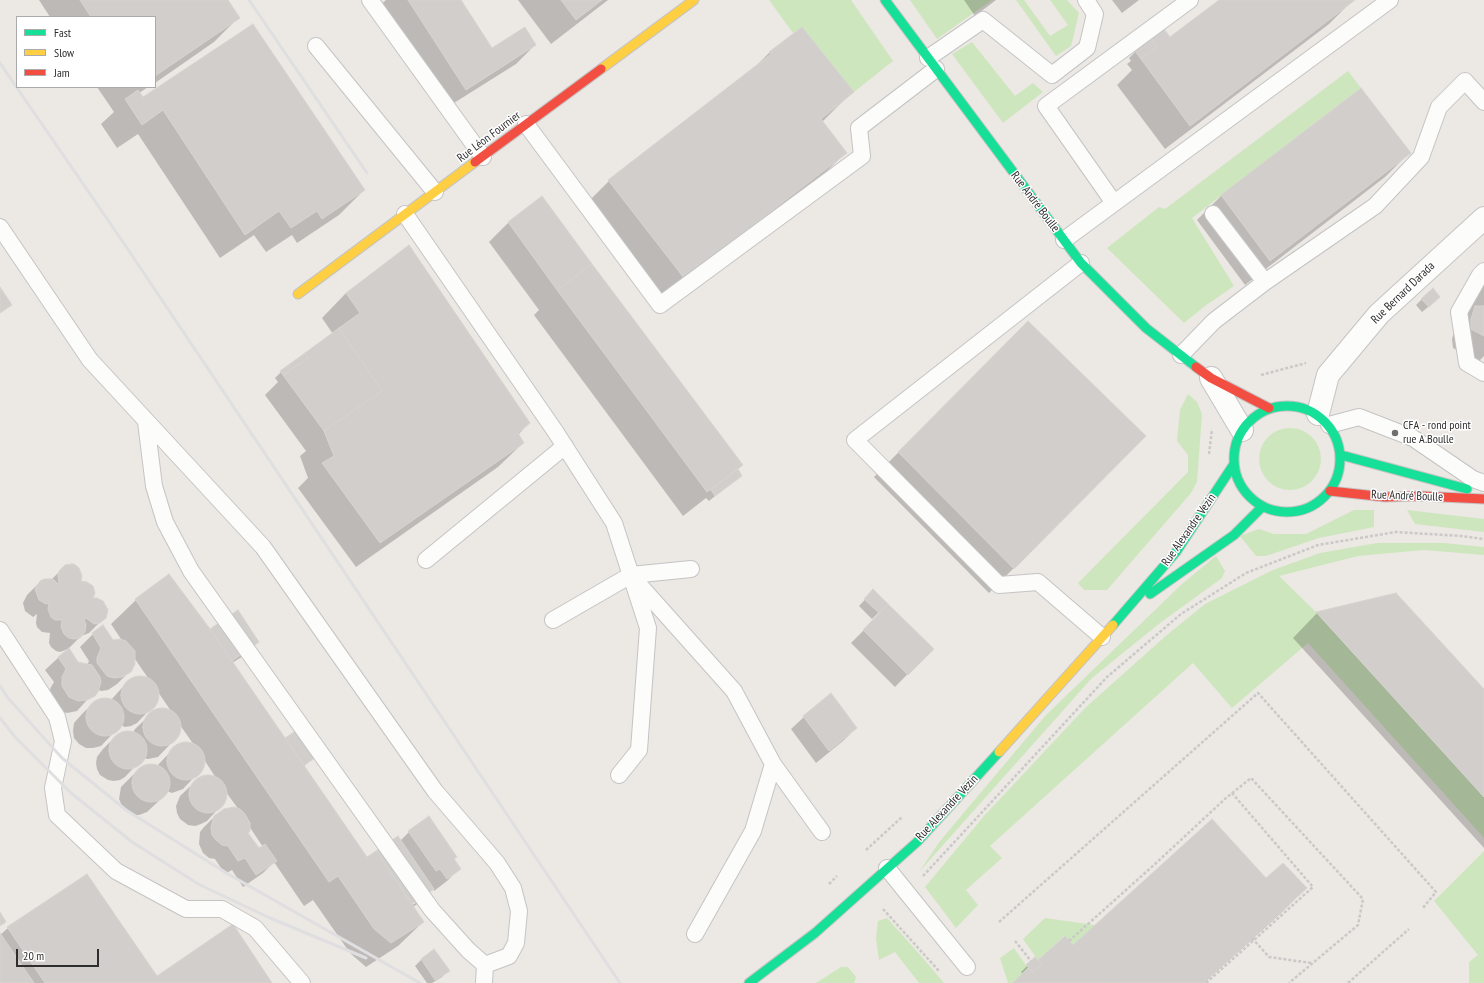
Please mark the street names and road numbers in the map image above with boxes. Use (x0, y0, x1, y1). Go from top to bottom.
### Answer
street label: Rue Léon Fournier (455, 109, 523, 165)
street label: Rue André Boulle (1008, 169, 1062, 235)
street label: Rue Bernard Darada (1368, 259, 1438, 327)
street label: Rue André Boulle (1371, 488, 1443, 504)
street label: Rue Alexandre Vezin (1159, 491, 1219, 569)
street label: Rue Alexandre Vezin (913, 772, 981, 844)

